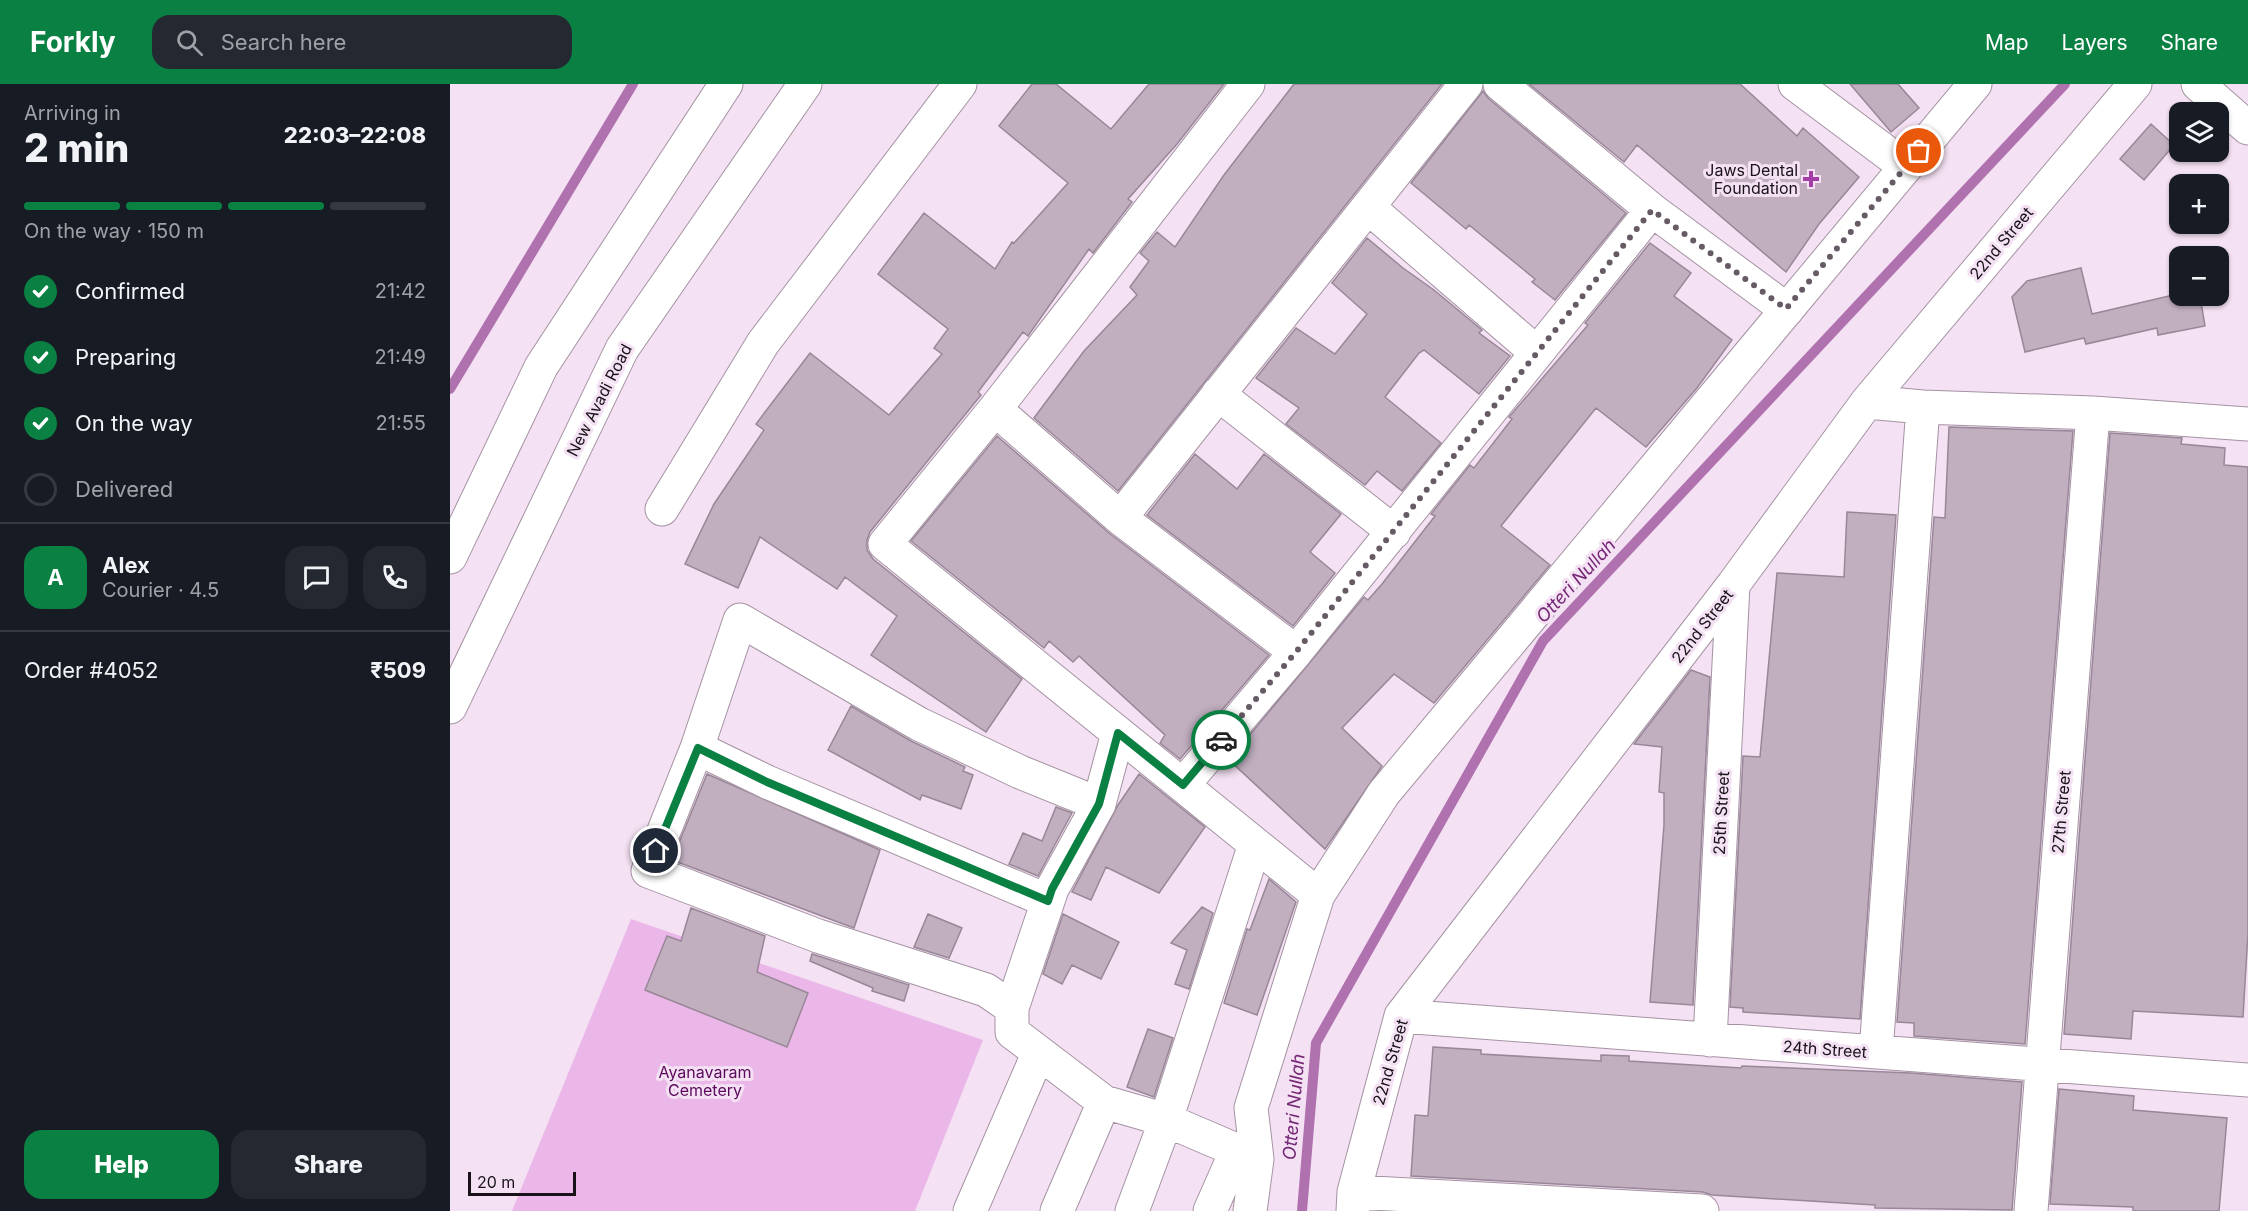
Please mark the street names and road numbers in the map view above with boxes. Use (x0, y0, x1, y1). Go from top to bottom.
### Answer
street label: 22nd Street (1965, 203, 2037, 283)
street label: New Avadi Road (562, 341, 636, 459)
street label: 22nd Street (1667, 585, 1737, 667)
street label: 27th Street (2047, 770, 2075, 854)
street label: 25th Street (1709, 771, 1733, 855)
street label: 22nd Street (1368, 1017, 1412, 1107)
street label: 24th Street (1782, 1036, 1868, 1062)

